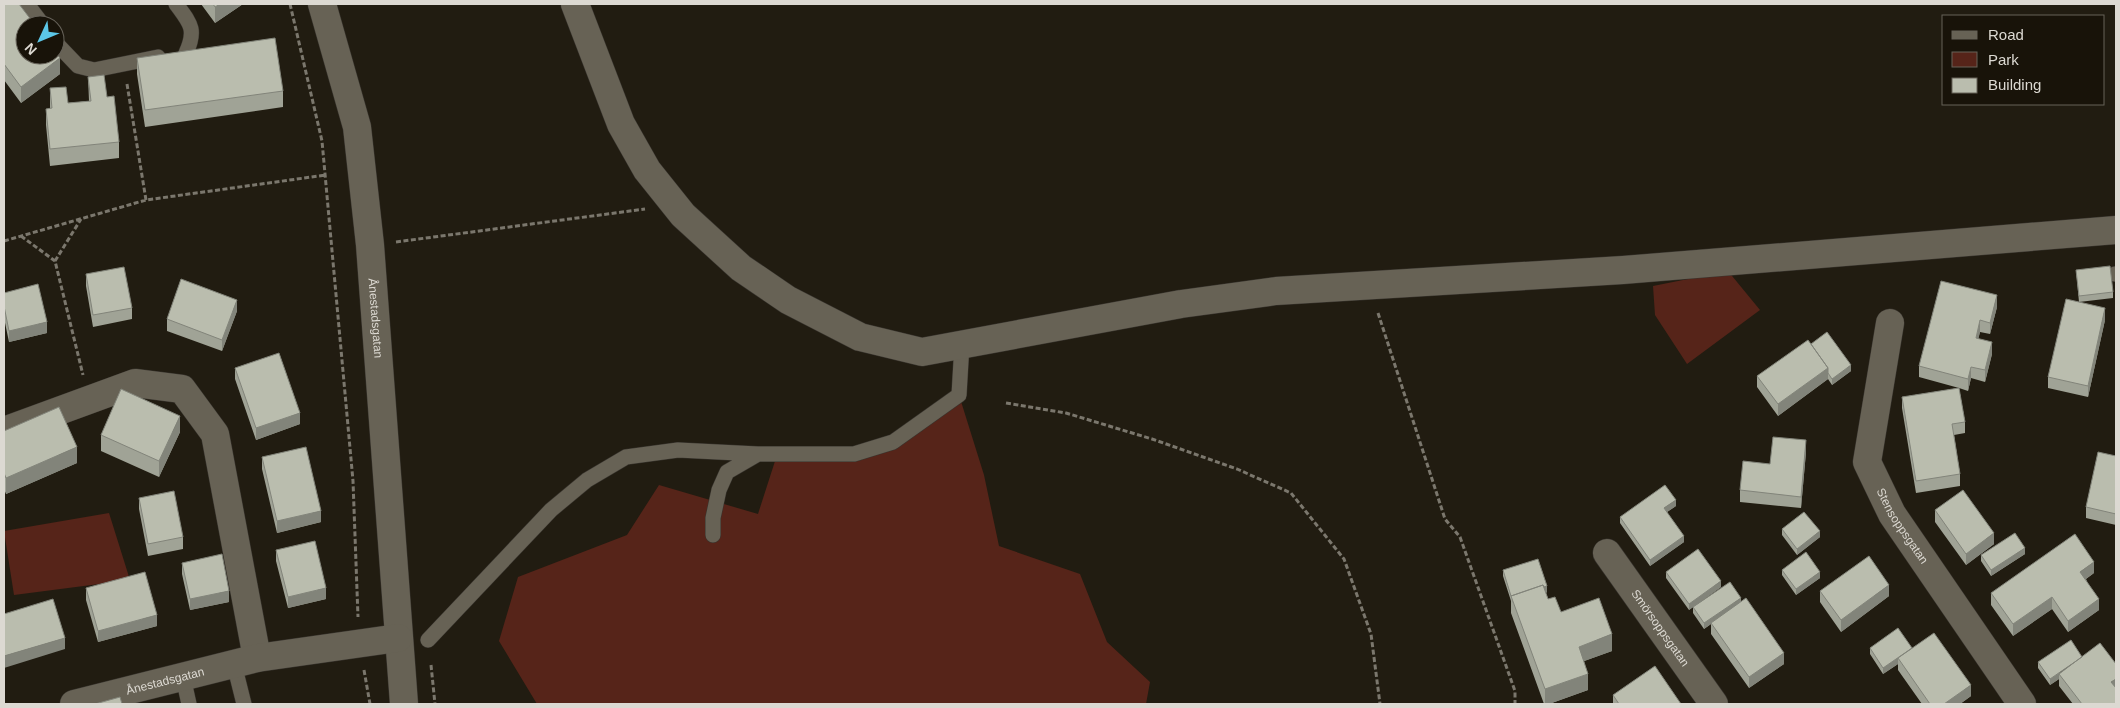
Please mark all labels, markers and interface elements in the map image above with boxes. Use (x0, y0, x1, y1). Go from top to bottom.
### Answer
north arrow (15, 15, 65, 65)
legend (1942, 15, 2105, 105)
text: Road (1988, 26, 2024, 43)
text: N (21, 40, 40, 58)
text: Park (1988, 51, 2019, 68)
text: Building (1988, 76, 2041, 93)
street label: Ånestadsgatan (365, 278, 385, 359)
street label: Stensoppsgatan (1874, 486, 1931, 567)
street label: Smörsoppsgatan (1628, 587, 1692, 669)
street label: Ånestadsgatan (124, 665, 206, 698)

